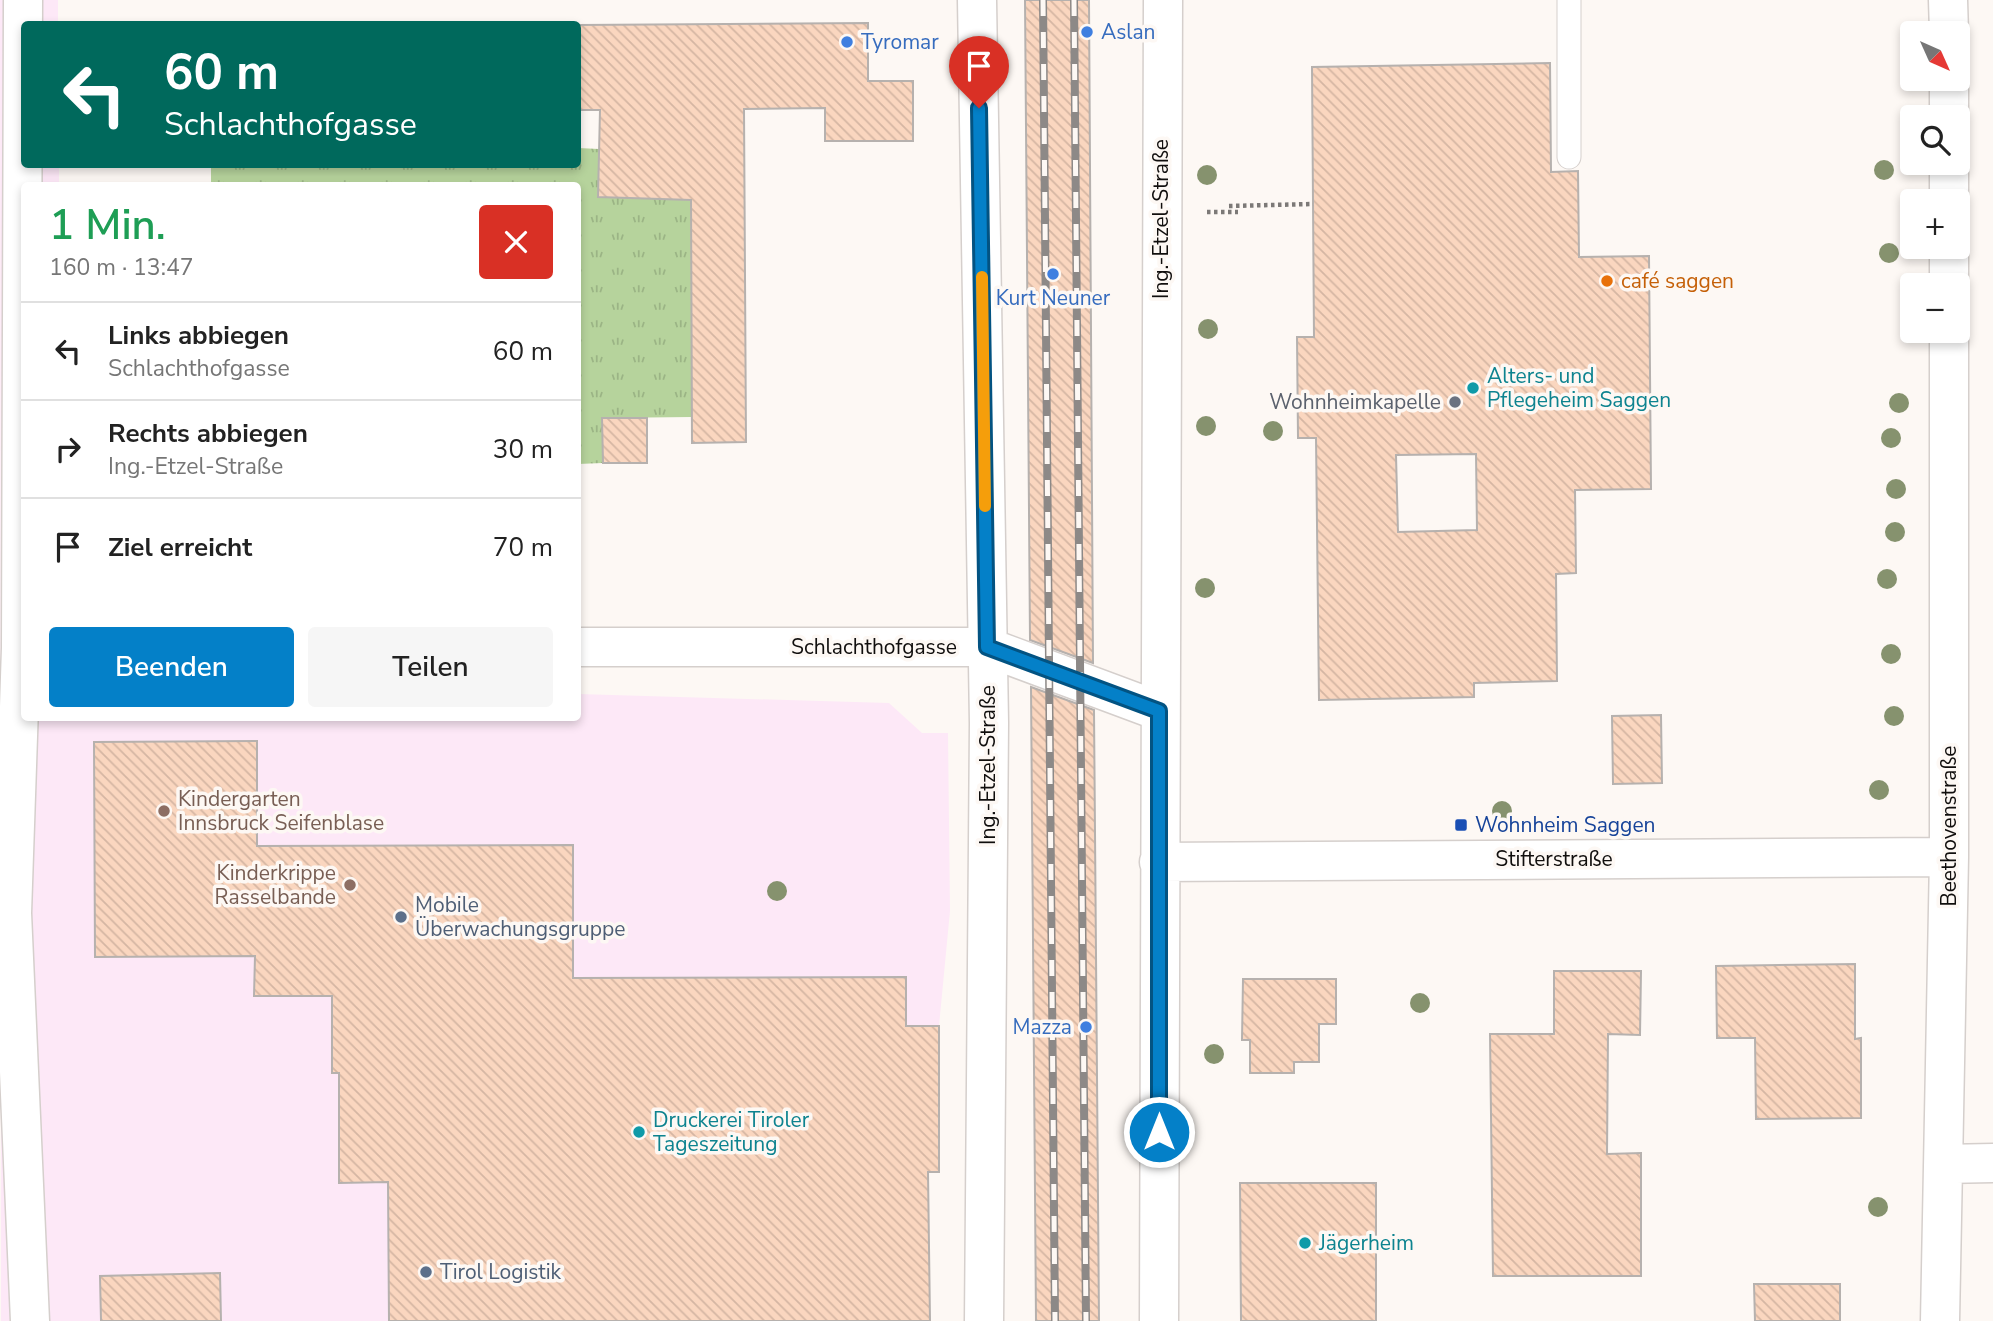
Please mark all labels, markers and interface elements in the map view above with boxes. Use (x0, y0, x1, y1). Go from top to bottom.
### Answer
place label: Aslan (1101, 18, 1156, 46)
north arrow (1900, 21, 1970, 91)
map controls (1900, 21, 1970, 343)
marker: Aslan (1079, 24, 1095, 40)
place label: Tyromar (861, 28, 939, 56)
marker: Tyromar (839, 34, 855, 50)
pin (949, 36, 1009, 108)
text: 60 m (164, 39, 279, 106)
icon: arrive (960, 47, 998, 85)
icon: left (49, 49, 140, 140)
text: Schlachthofgasse (164, 103, 417, 146)
button: search (1900, 105, 1970, 175)
street label: Ing.-Etzel-Straße (1147, 139, 1175, 299)
button: + (1900, 189, 1970, 259)
text: 1 Min. (49, 197, 166, 254)
button: close (479, 205, 553, 279)
text: 160 m · 13:47 (49, 252, 194, 283)
marker: Kurt Neuner (1045, 266, 1061, 282)
place label: café saggen (1621, 267, 1734, 295)
marker: café saggen (1599, 273, 1615, 289)
button: − (1900, 273, 1970, 343)
place label: Kurt Neuner (996, 284, 1111, 312)
text: Links abbiegen (108, 318, 289, 353)
icon: left (49, 332, 87, 370)
text: 60 m (493, 334, 553, 369)
text: Schlachthofgasse (108, 353, 290, 384)
place label: Alters- und Pflegeheim Saggen (1487, 362, 1671, 414)
marker: Alters- und Pflegeheim Saggen (1465, 380, 1481, 396)
place label: Wohnheimkapelle (1269, 388, 1441, 416)
marker: Wohnheimkapelle (1447, 394, 1463, 410)
text: Rechts abbiegen (108, 416, 308, 451)
icon: right (49, 430, 87, 468)
text: 30 m (493, 432, 553, 467)
text: Ing.-Etzel-Straße (108, 451, 283, 482)
icon: arrive (49, 528, 87, 566)
text: Ziel erreicht (108, 530, 252, 565)
text: 70 m (493, 530, 553, 565)
button: Beenden (49, 627, 294, 707)
button: Teilen (308, 627, 553, 707)
street label: Schlachthofgasse (791, 633, 957, 661)
street label: Ing.-Etzel-Straße (974, 685, 1002, 845)
street label: Beethovenstraße (1935, 745, 1963, 907)
place label: Kindergarten Innsbruck Seifenblase (178, 785, 384, 837)
marker: Kindergarten Innsbruck Seifenblase (156, 803, 172, 819)
place label: Wohnheim Saggen (1475, 811, 1656, 839)
marker: Wohnheim Saggen (1453, 817, 1469, 833)
street label: Stifterstraße (1495, 845, 1613, 873)
place label: Kinderkrippe Rasselbande (215, 859, 336, 911)
marker: Kinderkrippe Rasselbande (342, 877, 358, 893)
place label: Mobile Überwachungsgruppe (415, 891, 625, 943)
marker: Mobile Überwachungsgruppe (393, 909, 409, 925)
place label: Mazza (1012, 1013, 1072, 1041)
marker: Mazza (1078, 1019, 1094, 1035)
position arrow (1122, 1095, 1196, 1169)
place label: Druckerei Tiroler Tageszeitung (653, 1106, 810, 1158)
marker: Druckerei Tiroler Tageszeitung (631, 1124, 647, 1140)
place label: Jägerheim (1318, 1229, 1414, 1257)
marker: Jägerheim (1297, 1235, 1313, 1251)
place label: Tirol Logistik (440, 1258, 562, 1286)
marker: Tirol Logistik (418, 1264, 434, 1280)

